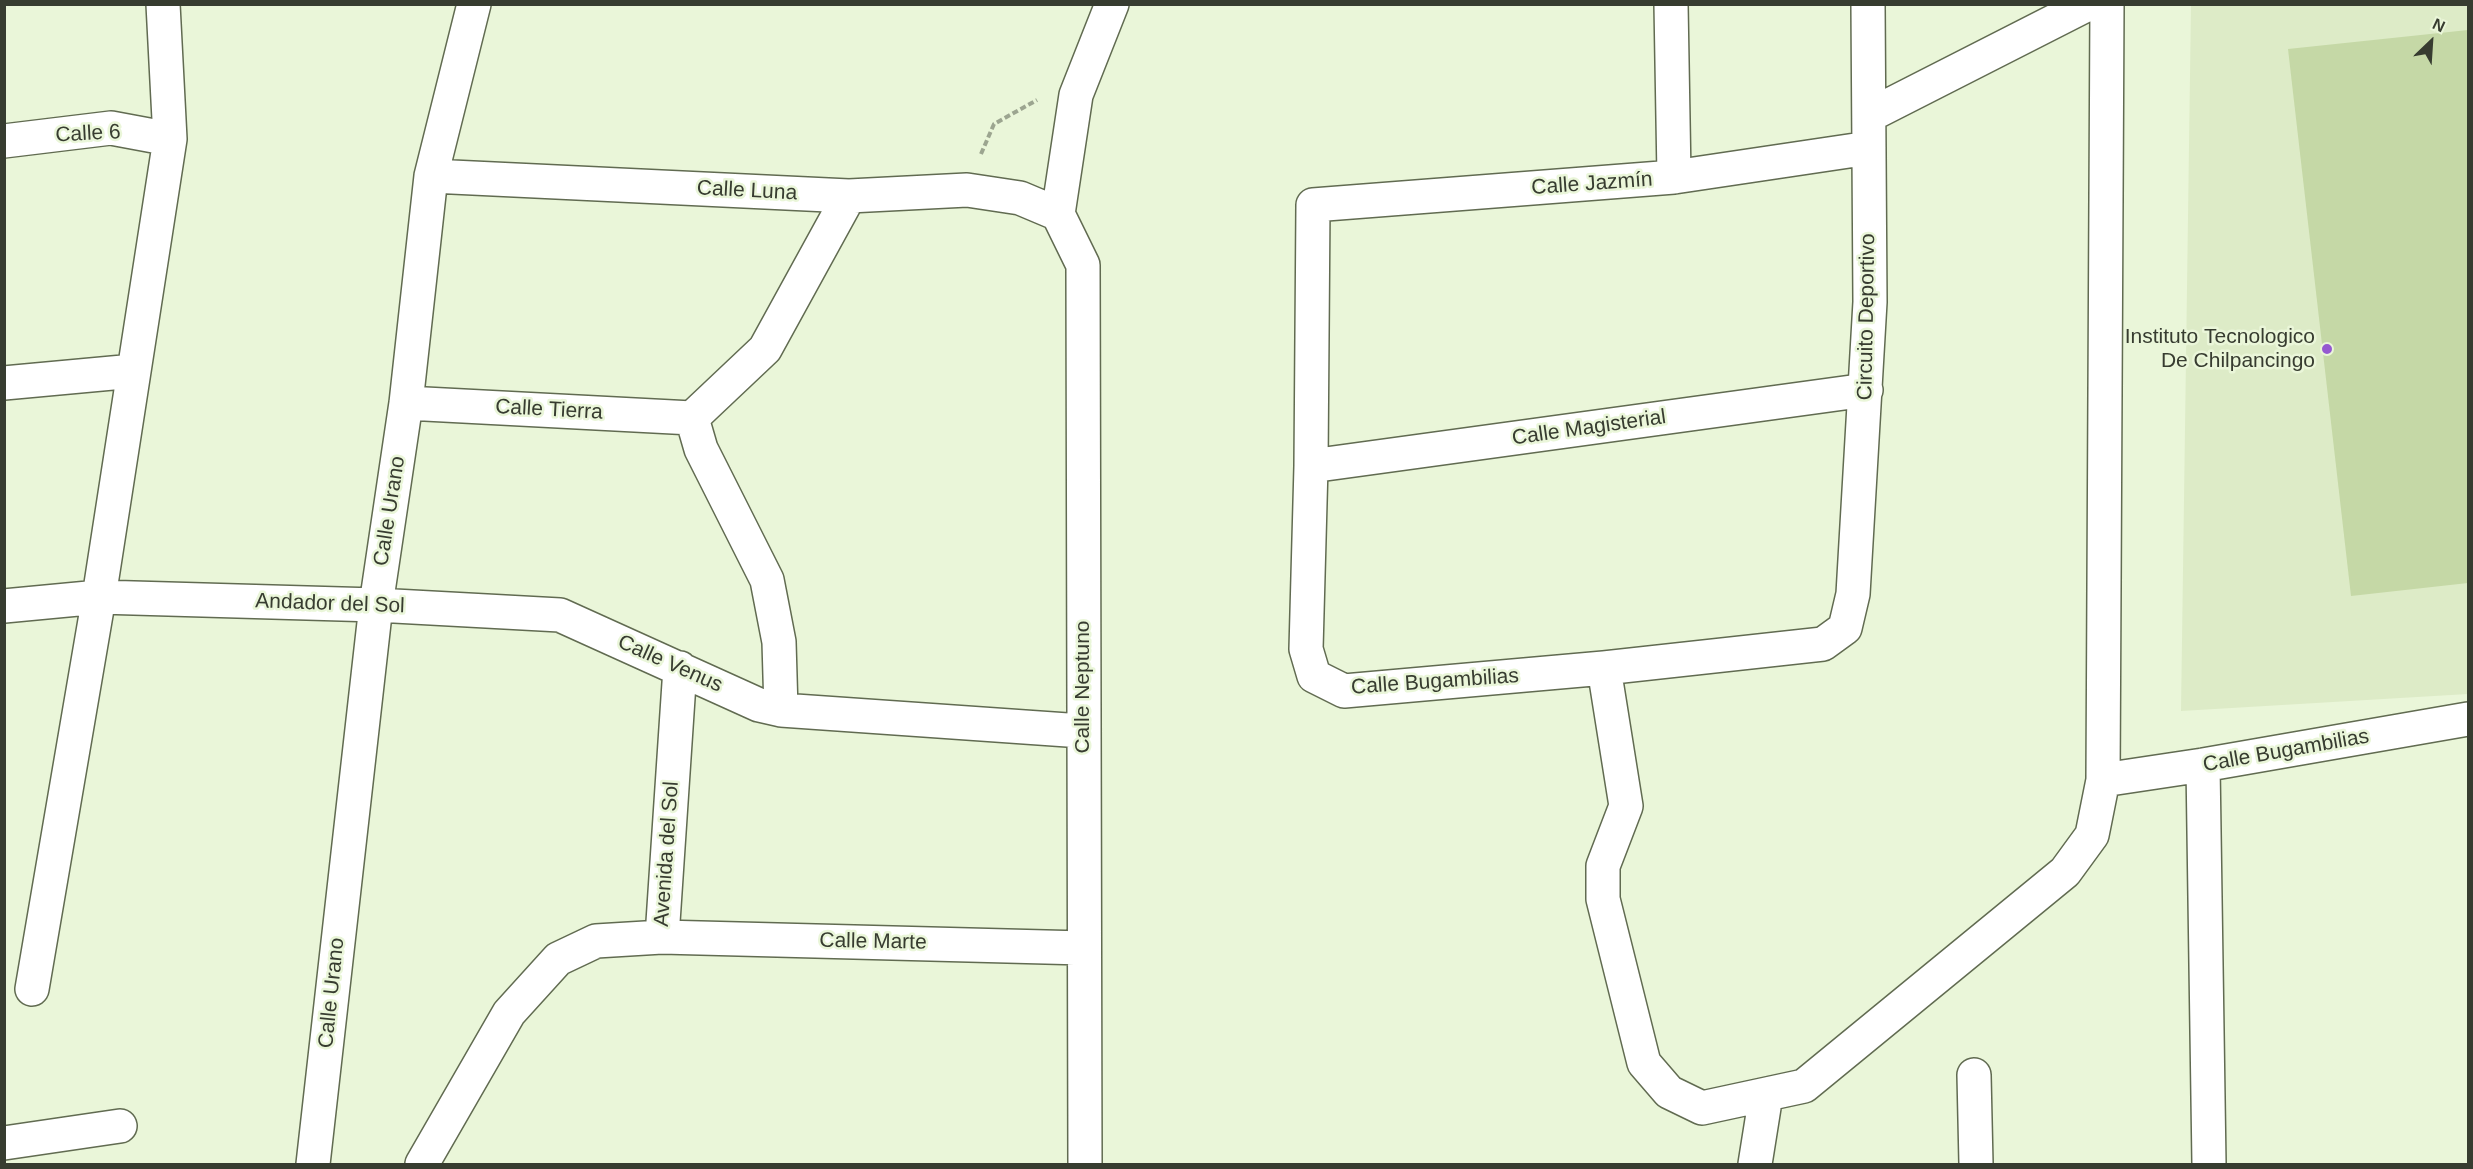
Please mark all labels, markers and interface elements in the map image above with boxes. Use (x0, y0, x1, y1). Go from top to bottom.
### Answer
north arrow (2401, 12, 2461, 72)
text: N (2430, 15, 2448, 35)
street label: Calle 6 (55, 120, 121, 148)
street label: Calle Jazmín (1531, 167, 1653, 201)
street label: Calle Luna (696, 176, 798, 206)
street label: Circuito Deportivo (1853, 233, 1881, 401)
place label: Instituto Tecnologico De Chilpancingo (2125, 324, 2315, 374)
marker: Instituto Tecnologico De Chilpancingo (2320, 342, 2334, 356)
street label: Calle Tierra (495, 395, 603, 425)
street label: Calle Magisterial (1510, 405, 1668, 451)
street label: Calle Urano (369, 454, 411, 568)
street label: Andador del Sol (255, 589, 405, 619)
street label: Calle Neptuno (1070, 620, 1096, 754)
street label: Calle Venus (614, 630, 726, 698)
street label: Calle Bugambilias (1350, 664, 1520, 700)
street label: Calle Bugambilias (2201, 724, 2371, 778)
street label: Avenida del Sol (649, 781, 685, 927)
street label: Calle Marte (819, 928, 927, 956)
street label: Calle Urano (314, 937, 350, 1049)

